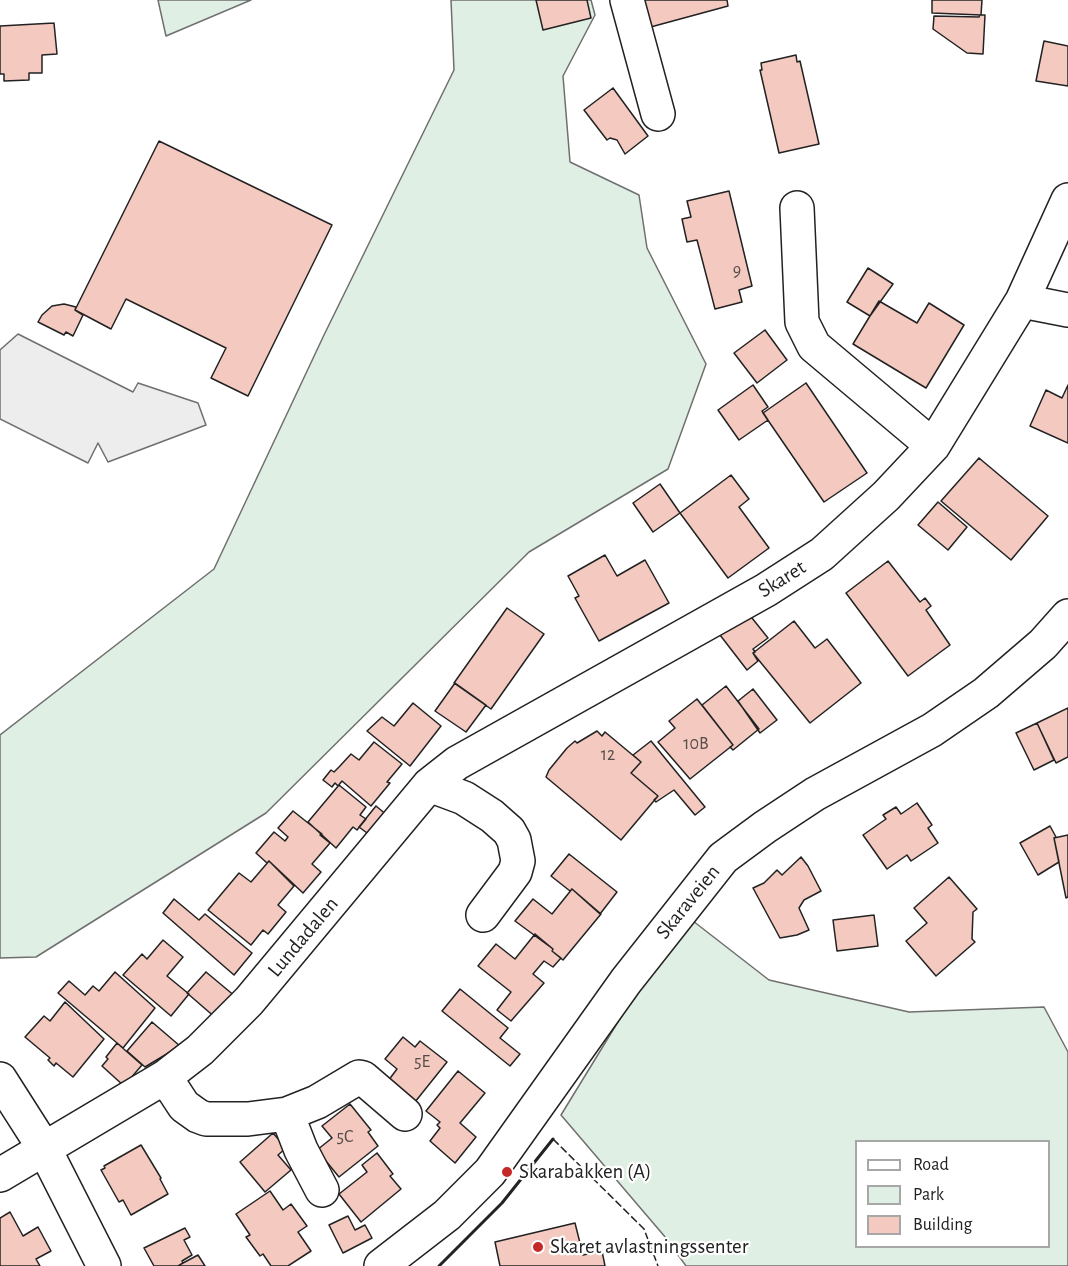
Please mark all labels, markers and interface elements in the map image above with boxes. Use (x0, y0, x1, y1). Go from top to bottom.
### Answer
house number: 9 (733, 260, 741, 282)
street label: Skaret (753, 555, 811, 603)
house number: 10B (683, 733, 709, 755)
house number: 12 (601, 744, 615, 766)
street label: Skaraveien (650, 860, 726, 944)
street label: Lundadalen (262, 892, 344, 982)
house number: 5E (414, 1051, 430, 1073)
house number: 5C (337, 1126, 353, 1148)
legend (855, 1140, 1050, 1248)
text: Road (913, 1156, 949, 1174)
place label: Skarabakken (A) (519, 1159, 652, 1185)
marker: Skarabakken (A) (500, 1165, 514, 1179)
text: Park (913, 1186, 944, 1204)
text: Building (913, 1216, 972, 1234)
place label: Skaret avlastningssenter (550, 1234, 749, 1260)
marker: Skaret avlastningssenter (531, 1240, 545, 1254)

